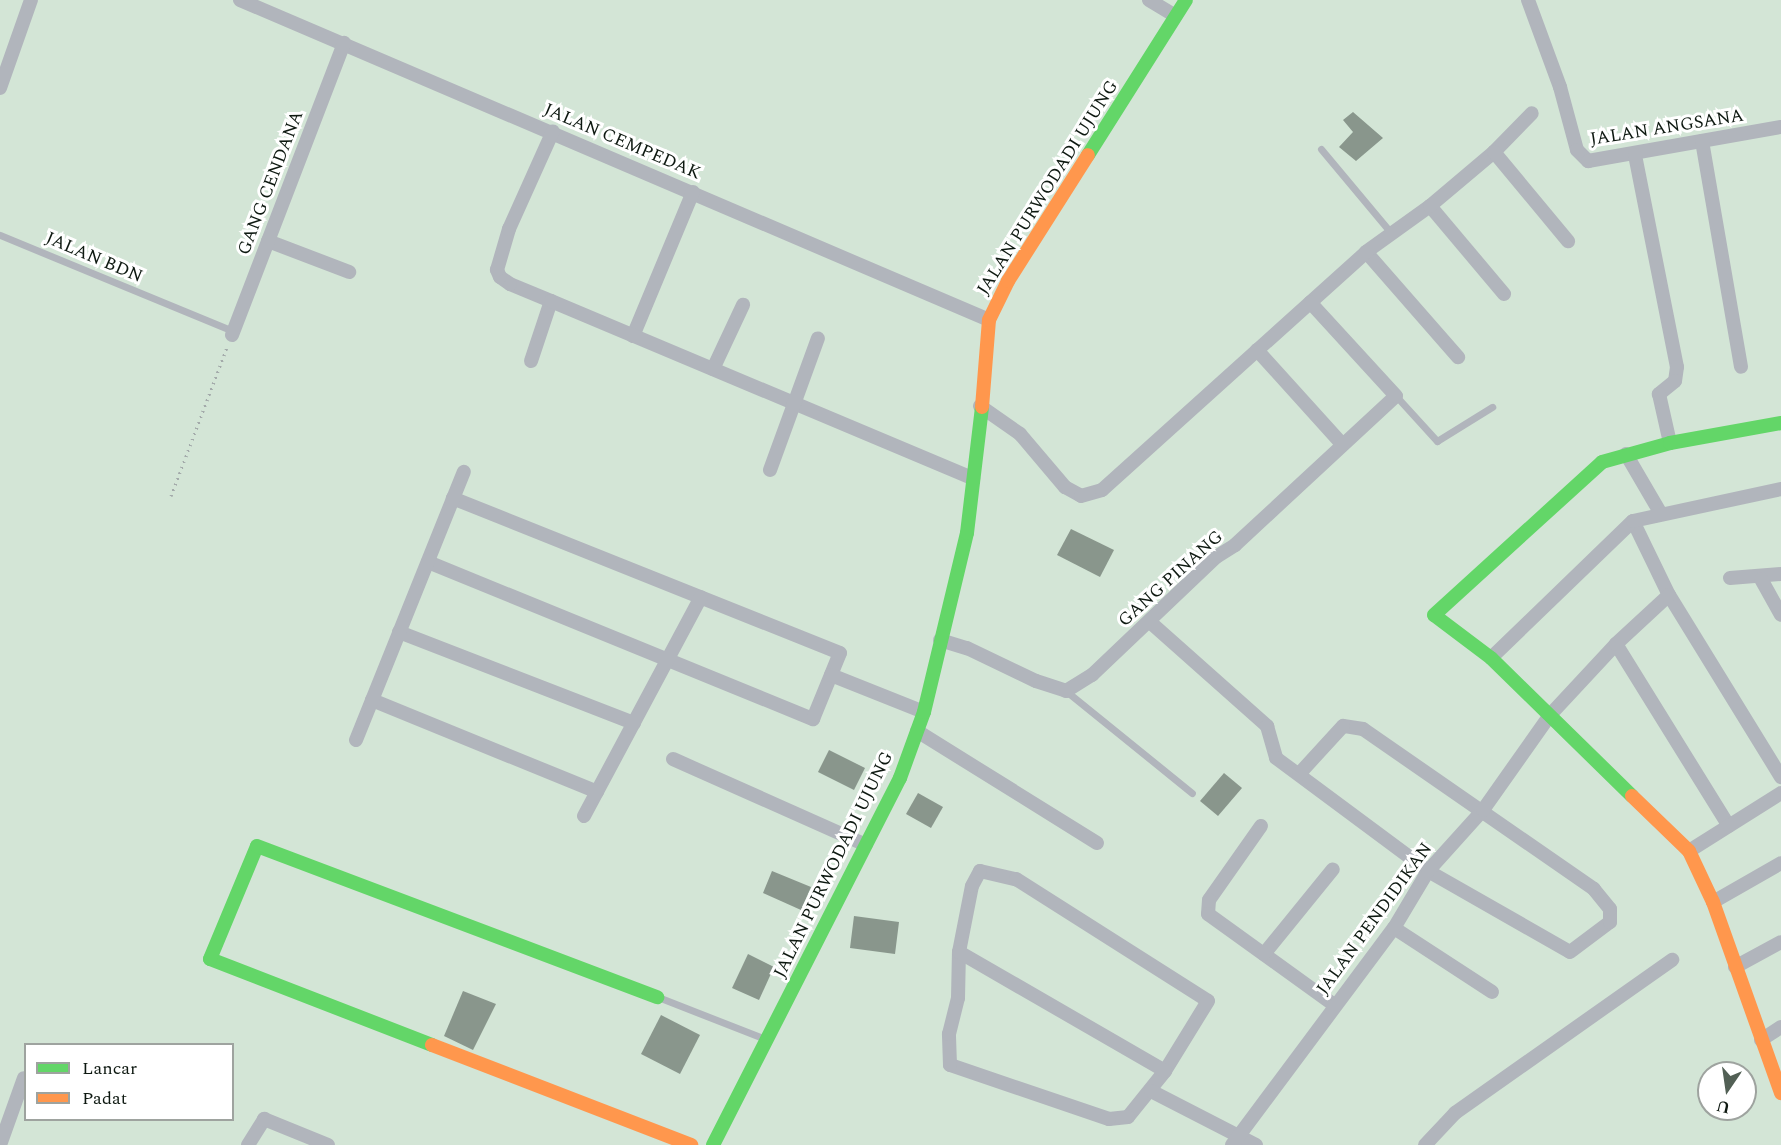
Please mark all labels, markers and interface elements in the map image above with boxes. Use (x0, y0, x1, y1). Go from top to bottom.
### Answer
street label: JALAN PURWODADI UJUNG (973, 77, 1123, 299)
street label: JALAN CEMPEDAK (540, 99, 704, 185)
street label: JALAN ANGSANA (1589, 105, 1745, 151)
street label: GANG CENDANA (234, 108, 308, 258)
street label: JALAN BDN (42, 228, 146, 288)
street label: GANG PINANG (1114, 526, 1228, 632)
street label: JALAN PURWODADI UJUNG (770, 748, 898, 982)
street label: JALAN PENDIDIKAN (1313, 839, 1437, 999)
legend (24, 1043, 234, 1121)
text: Lancar (82, 1055, 137, 1082)
north arrow (1697, 1061, 1757, 1121)
text: Padat (82, 1085, 127, 1112)
text: U (1714, 1093, 1733, 1120)

